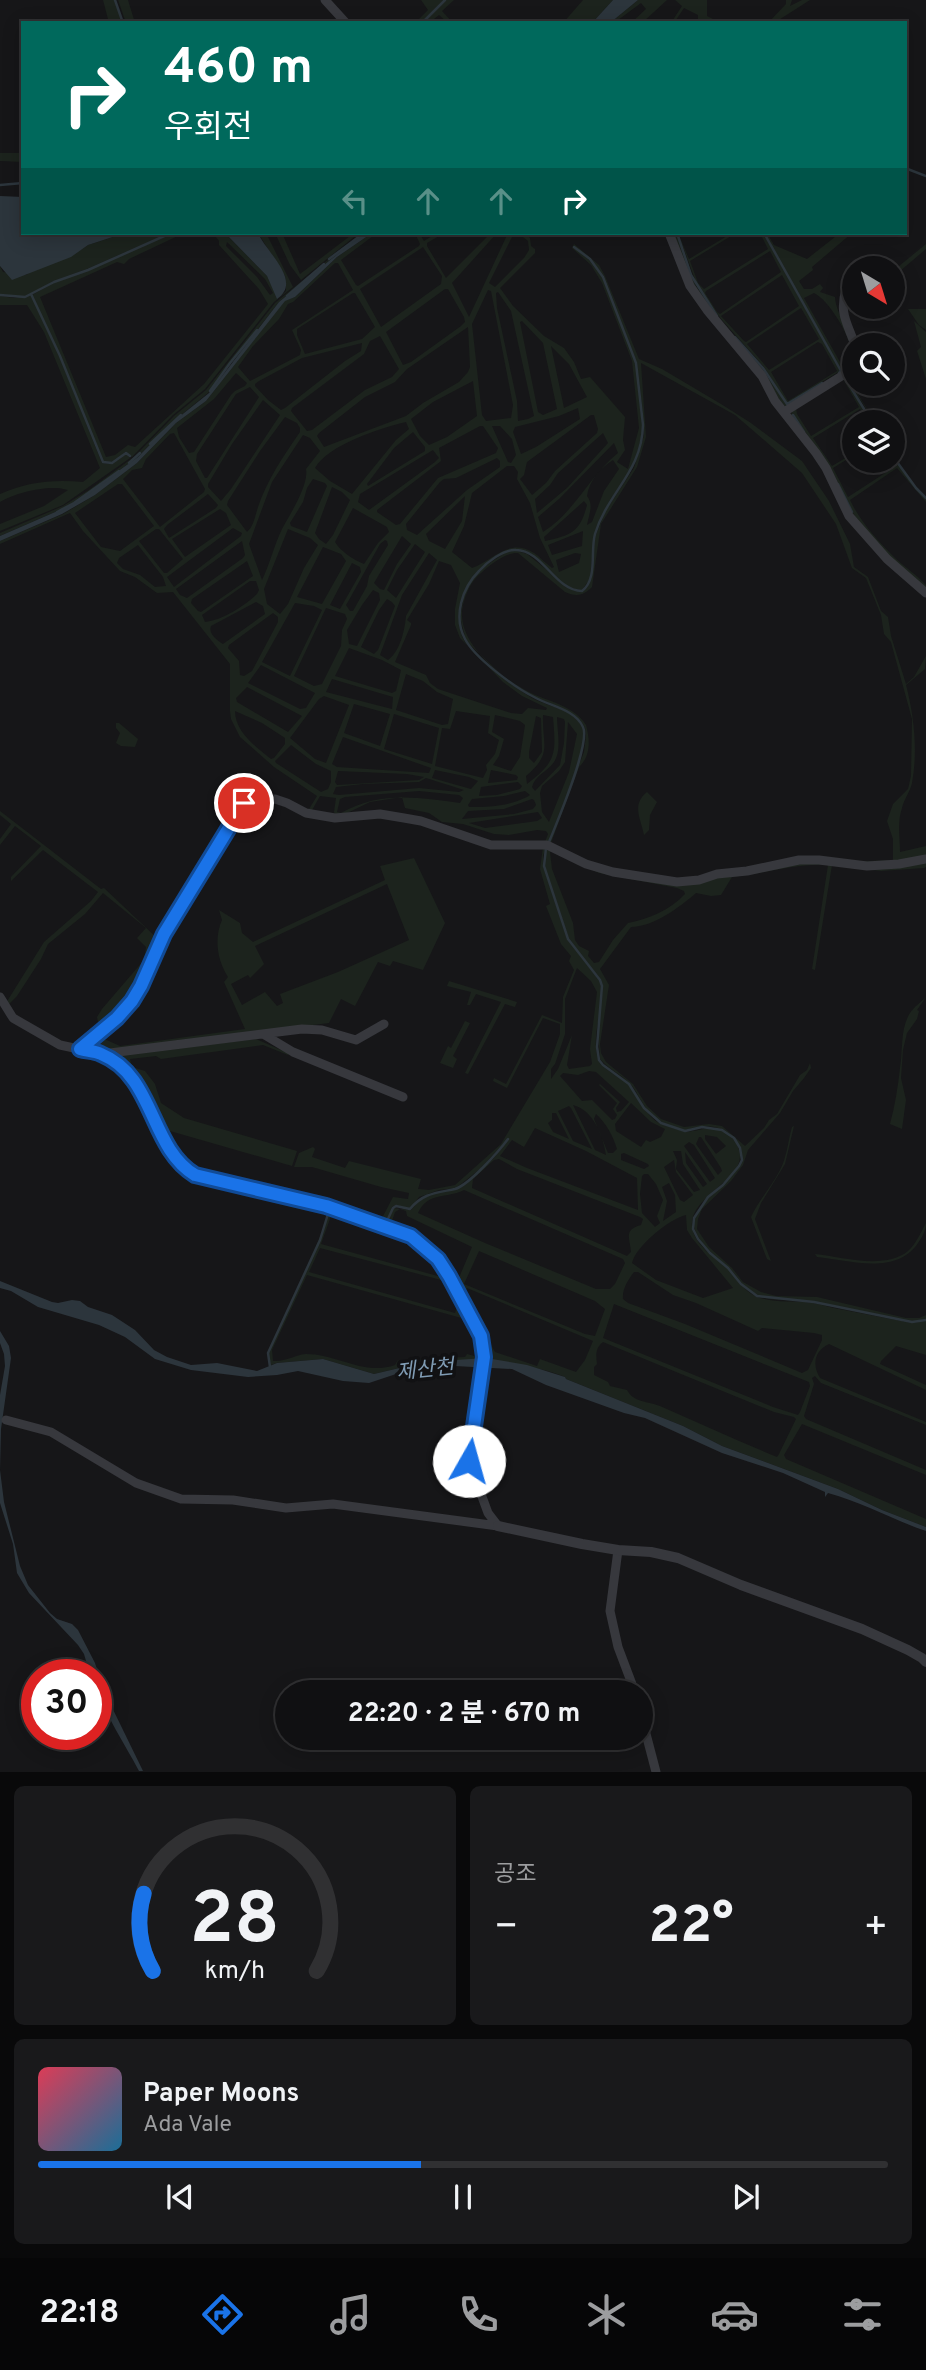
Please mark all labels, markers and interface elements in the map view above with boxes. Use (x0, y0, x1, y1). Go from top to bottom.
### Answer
text: 460 m (164, 39, 313, 101)
icon: right (49, 49, 140, 140)
text: 우회전 (164, 109, 252, 149)
icon: left (336, 182, 374, 220)
icon: ahead (409, 182, 447, 220)
icon: ahead (482, 182, 520, 220)
icon: right (555, 182, 593, 220)
north arrow (842, 256, 905, 318)
map controls (842, 256, 905, 473)
button: search (842, 333, 905, 396)
button: layers (842, 410, 905, 473)
pin (214, 773, 274, 833)
icon: arrive (225, 784, 263, 822)
water label: 제산천 (395, 1354, 458, 1387)
position arrow (432, 1424, 506, 1498)
speed limit sign: 30 (21, 1659, 112, 1750)
text: 22:20 · 2 분 · 670 m (348, 1698, 580, 1731)
text: 공조 (494, 1861, 536, 1890)
text: 28 (190, 1878, 280, 1970)
text: 22° (648, 1895, 734, 1961)
text: − (494, 1904, 519, 1953)
text: + (863, 1904, 888, 1953)
text: km/h (205, 1956, 265, 1988)
text: Paper Moons (143, 2078, 299, 2111)
text: Ada Vale (143, 2111, 232, 2140)
icon: previous (161, 2178, 199, 2216)
icon: pause (444, 2178, 482, 2216)
icon: next (727, 2178, 765, 2216)
icon: directions (198, 2290, 247, 2339)
icon: music (326, 2290, 375, 2339)
icon: phone (454, 2290, 503, 2339)
icon: climate (582, 2290, 631, 2339)
icon: car (710, 2290, 759, 2339)
icon: filters (838, 2290, 887, 2339)
text: 22:18 (39, 2294, 119, 2334)

